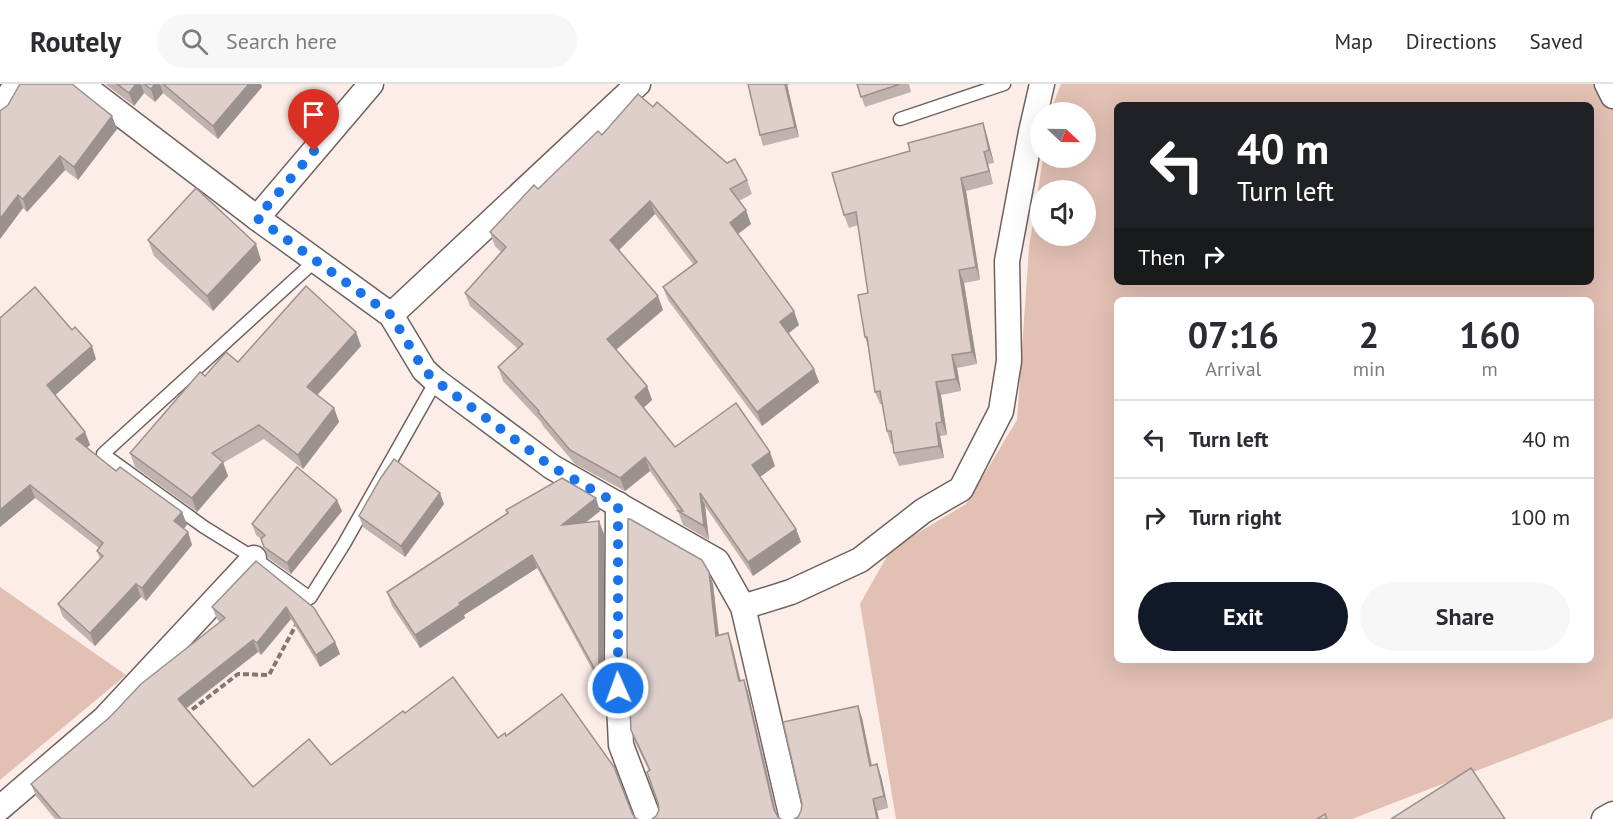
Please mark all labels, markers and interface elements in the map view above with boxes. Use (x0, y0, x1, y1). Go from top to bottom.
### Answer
search box (157, 14, 577, 68)
text: Routely (30, 23, 121, 60)
icon: search (178, 25, 211, 58)
text: Search here (226, 27, 337, 55)
text: Map (1334, 28, 1373, 55)
text: Directions (1406, 28, 1497, 55)
text: Saved (1530, 28, 1583, 55)
pin (288, 89, 339, 151)
icon: arrive (297, 98, 330, 131)
north arrow (1030, 102, 1096, 168)
map controls (1030, 102, 1096, 246)
text: 40 m (1237, 121, 1329, 176)
icon: left (1138, 126, 1216, 204)
text: Turn left (1237, 174, 1334, 208)
button: sound (1030, 180, 1096, 246)
icon: right (1197, 240, 1230, 273)
text: Then (1138, 243, 1185, 271)
text: 07:16 (1188, 311, 1279, 358)
text: 2 (1359, 311, 1379, 358)
text: 160 (1459, 311, 1520, 358)
text: Arrival (1205, 356, 1261, 382)
text: min (1353, 356, 1385, 382)
text: m (1482, 356, 1498, 382)
icon: left (1138, 423, 1171, 456)
text: Turn left (1189, 425, 1269, 453)
text: 40 m (1522, 425, 1570, 453)
icon: right (1138, 501, 1171, 534)
text: Turn right (1189, 503, 1281, 531)
text: 100 m (1510, 503, 1570, 531)
button: Exit (1138, 582, 1348, 651)
button: Share (1360, 582, 1570, 651)
position arrow (586, 656, 650, 720)

